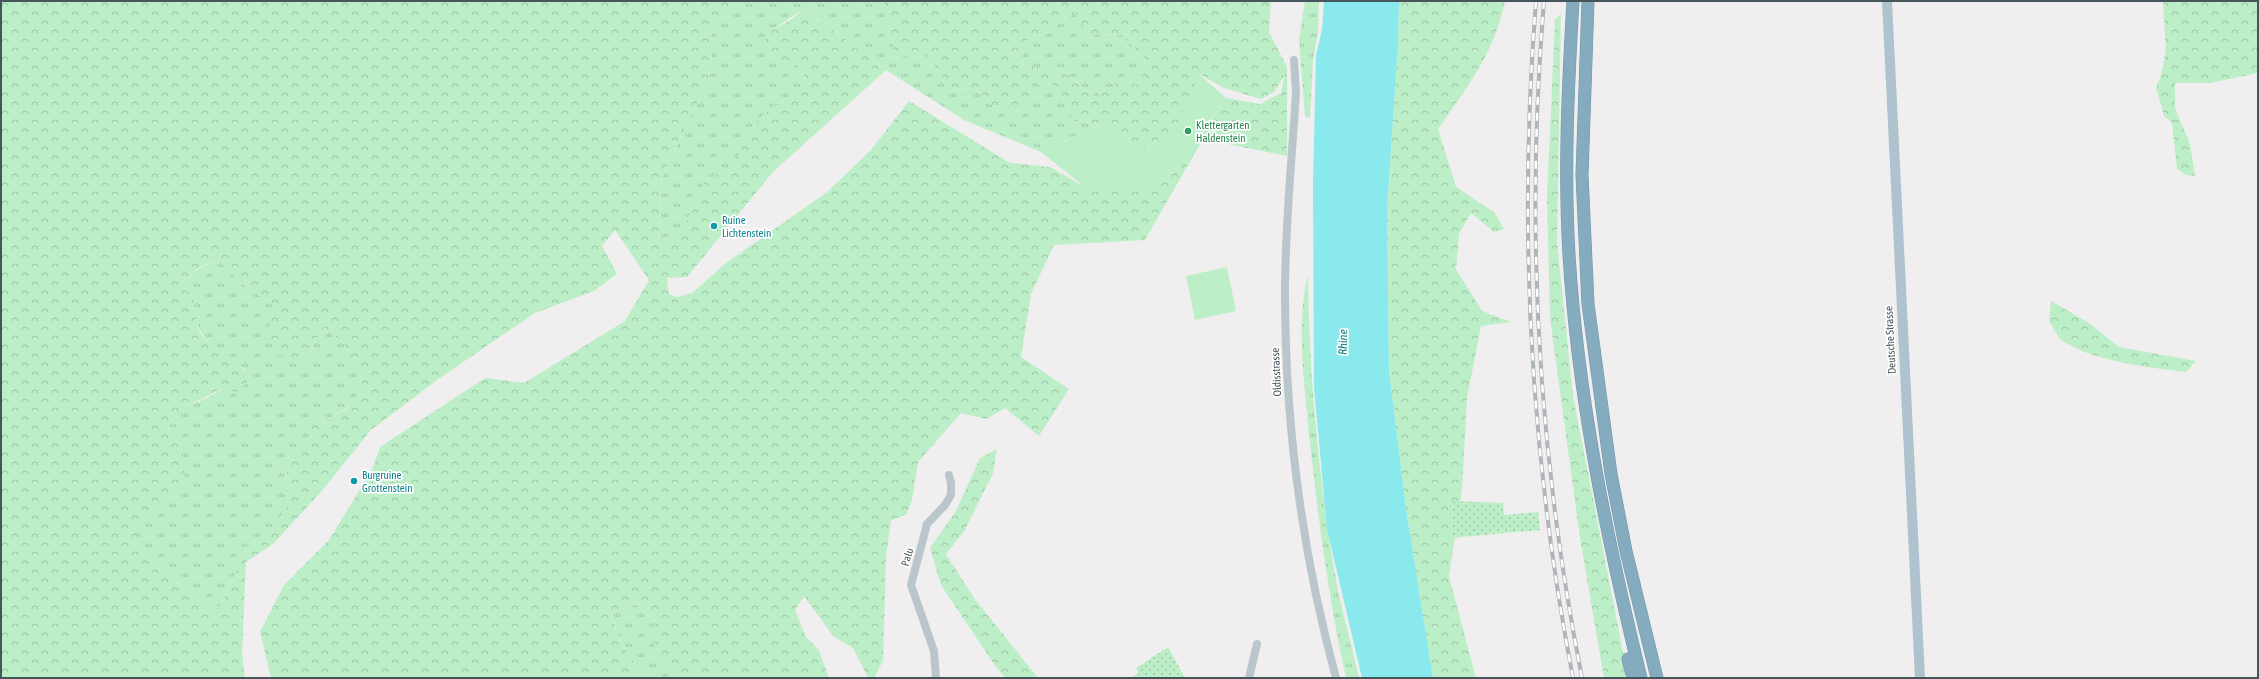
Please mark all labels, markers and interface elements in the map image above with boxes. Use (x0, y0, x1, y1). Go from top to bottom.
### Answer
place label: Klettergarten Haldenstein (1196, 119, 1249, 144)
marker: Klettergarten Haldenstein (1183, 126, 1193, 136)
place label: Ruine Lichtenstein (722, 214, 771, 239)
marker: Ruine Lichtenstein (709, 221, 719, 231)
street label: Deutsche Strasse (1882, 306, 1898, 374)
water label: Rhine (1336, 328, 1350, 355)
street label: Oldisstrasse (1269, 347, 1283, 397)
place label: Burgruine Grottenstein (362, 469, 413, 494)
marker: Burgruine Grottenstein (349, 476, 359, 486)
street label: Palu (899, 546, 915, 568)

